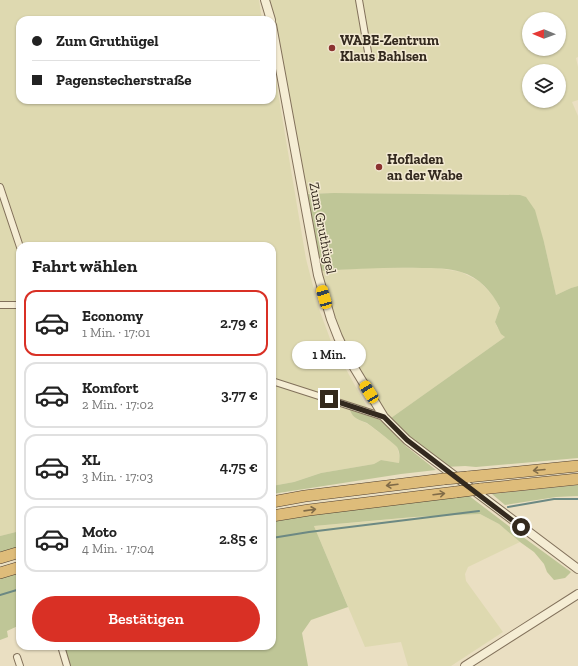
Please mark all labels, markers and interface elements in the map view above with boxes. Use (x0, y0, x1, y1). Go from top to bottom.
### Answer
north arrow (522, 12, 566, 56)
map controls (522, 12, 566, 108)
text: Zum Gruthügel (56, 32, 158, 50)
place label: WABE-Zentrum Klaus Bahlsen (340, 32, 440, 65)
marker: WABE-Zentrum Klaus Bahlsen (327, 43, 337, 53)
button: layers (522, 64, 566, 108)
text: Pagenstecherstraße (56, 71, 191, 89)
place label: Hofladen an der Wabe (387, 151, 463, 184)
marker: Hofladen an der Wabe (374, 162, 384, 172)
street label: Zum Gruthügel (305, 181, 340, 276)
text: Fahrt wählen (32, 255, 137, 277)
car (315, 284, 333, 310)
icon: car (34, 305, 70, 341)
text: Economy (82, 307, 143, 325)
text: 2.79 € (220, 314, 258, 332)
text: 1 Min. · 17:01 (82, 325, 150, 340)
callout: 1 Min. (292, 341, 366, 369)
text: 1 Min. (312, 347, 346, 362)
icon: car (34, 377, 70, 413)
text: Komfort (82, 379, 138, 397)
car (358, 379, 380, 405)
text: 3.77 € (221, 386, 258, 404)
route end (320, 390, 338, 408)
text: 2 Min. · 17:02 (82, 397, 154, 412)
icon: car (34, 449, 70, 485)
text: XL (82, 451, 100, 469)
text: 4.75 € (220, 458, 258, 476)
one-way arrow (533, 466, 546, 474)
text: 3 Min. · 17:03 (82, 469, 153, 484)
one-way arrow (385, 482, 398, 489)
one-way arrow (433, 490, 446, 498)
one-way arrow (304, 506, 317, 514)
route start (512, 518, 530, 536)
icon: car (34, 521, 70, 557)
text: Moto (82, 523, 117, 541)
text: 2.85 € (219, 530, 258, 548)
text: 4 Min. · 17:04 (82, 541, 154, 556)
button: Bestätigen (32, 596, 260, 642)

